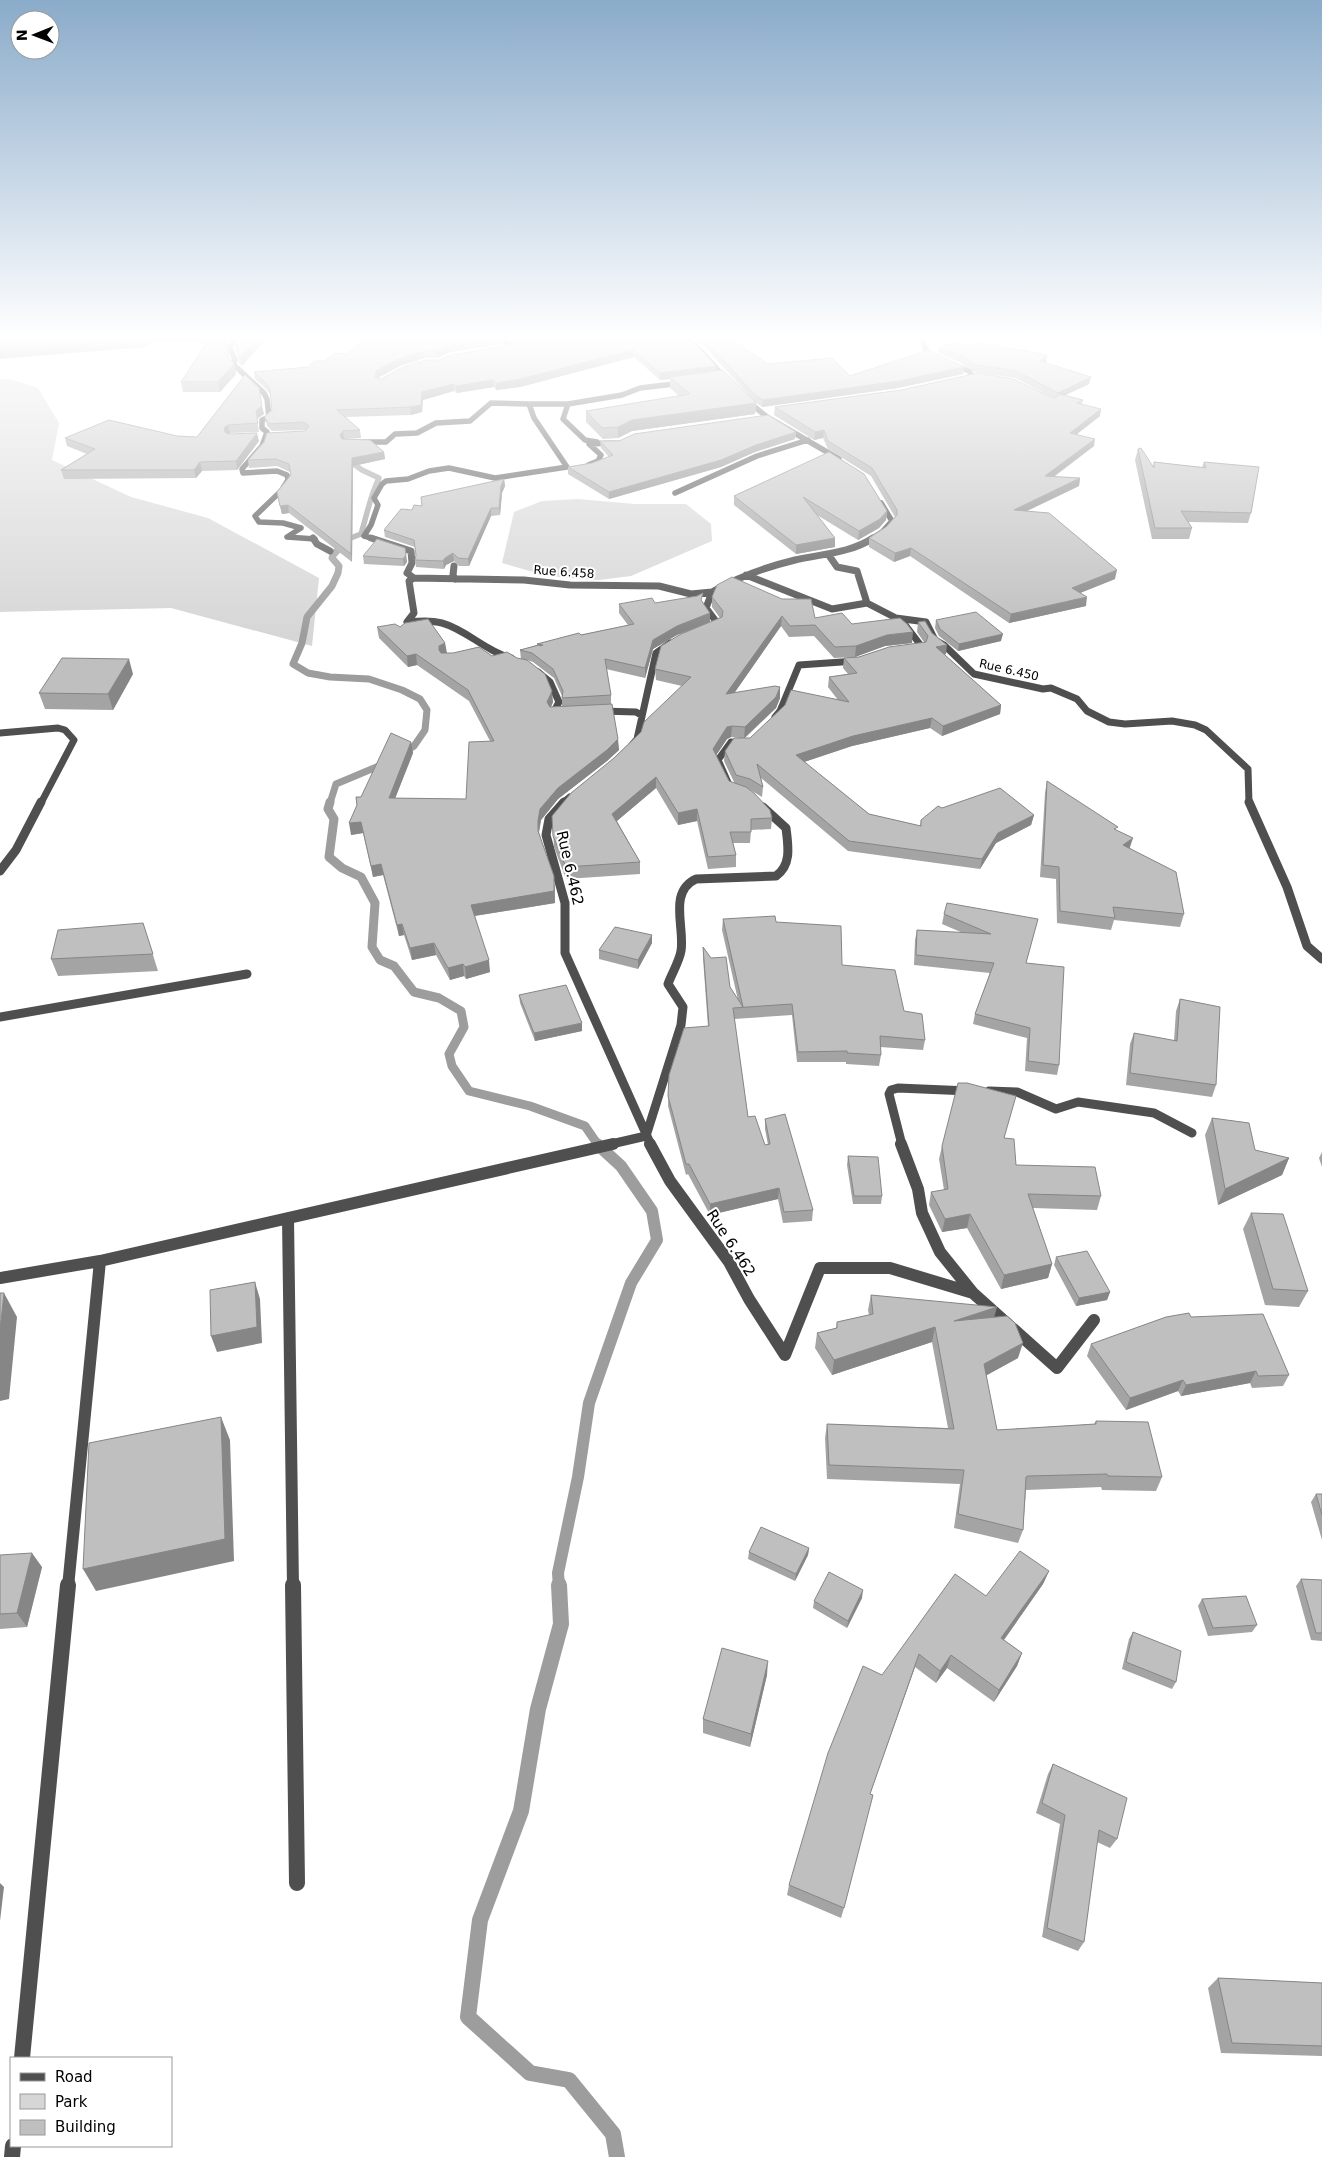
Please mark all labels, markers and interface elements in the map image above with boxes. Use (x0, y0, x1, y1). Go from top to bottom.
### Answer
north arrow (10, 10, 60, 60)
text: N (14, 29, 30, 41)
street label: Rue 6.458 (533, 563, 595, 581)
street label: Rue 6.450 (978, 656, 1040, 684)
street label: Rue 6.462 (553, 829, 587, 907)
street label: Rue 6.462 (703, 1206, 759, 1280)
legend (10, 2057, 172, 2147)
text: Road (55, 2068, 93, 2086)
text: Park (55, 2093, 88, 2111)
text: Building (55, 2118, 116, 2136)

